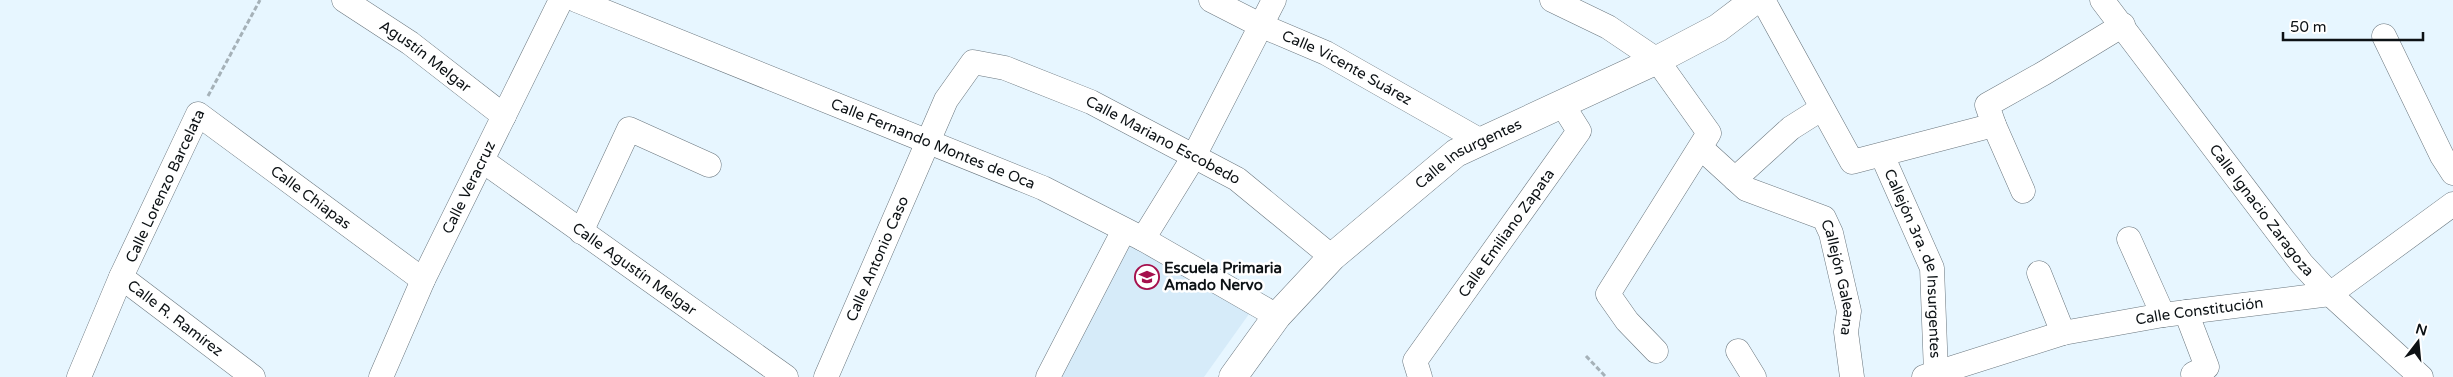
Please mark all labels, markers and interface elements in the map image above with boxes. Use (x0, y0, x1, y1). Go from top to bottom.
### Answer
scale bar (2283, 10, 2423, 42)
street label: Agustín Melgar (376, 17, 475, 96)
text: 50 m (2290, 18, 2327, 36)
street label: Calle Vicente Suárez (1279, 26, 1415, 109)
street label: Calle Mariano Escobedo (1083, 92, 1243, 188)
street label: Calle Fernando Montes de Oca (828, 95, 1038, 193)
street label: Calle Lorenzo Barcelata (122, 107, 208, 265)
street label: Calle Insurgentes (1411, 115, 1525, 193)
street label: Calle Veracruz (438, 138, 499, 237)
street label: Calle Ignacio Zaragoza (2206, 141, 2318, 280)
street label: Calle Chiapas (267, 162, 355, 233)
street label: Calle Emiliano Zapata (1454, 165, 1558, 301)
street label: Callejón 3ra. de Insurgentes (1880, 166, 1944, 359)
street label: Calle Antonio Caso (842, 193, 912, 324)
street label: Callejón Galeana (1817, 216, 1858, 337)
street label: Calle Agustín Melgar (569, 219, 700, 319)
place label: Escuela Primaria Amado Nervo (1164, 259, 1282, 294)
school or university icon: Escuela Primaria Amado Nervo (1134, 264, 1160, 290)
street label: Calle R. Ramírez (124, 276, 227, 360)
street label: Calle Constitución (2134, 293, 2264, 329)
north arrow (2393, 317, 2443, 367)
text: N (2414, 320, 2429, 340)

